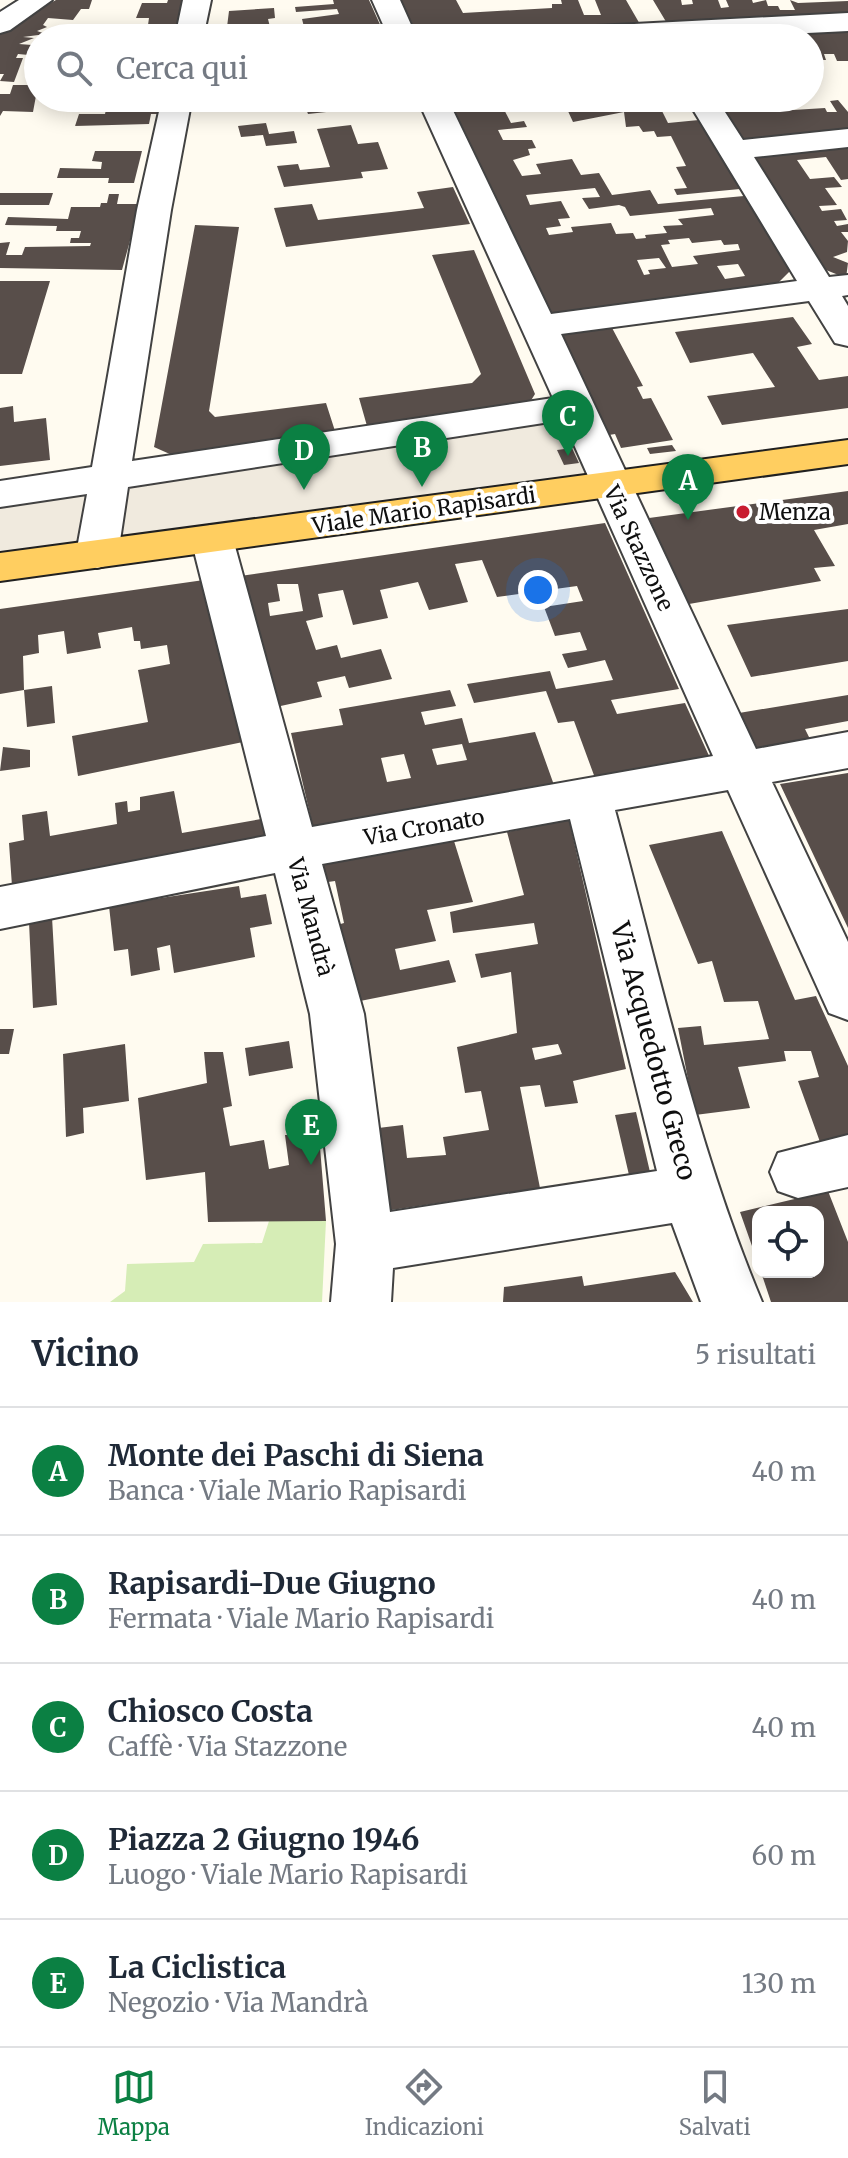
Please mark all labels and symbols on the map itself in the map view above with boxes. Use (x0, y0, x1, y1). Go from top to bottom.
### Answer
pin: C (542, 390, 594, 456)
pin: B (396, 421, 448, 487)
pin: D (278, 424, 330, 490)
pin: A (662, 454, 714, 520)
street label: Viale Mario Rapisardi (309, 480, 538, 540)
street label: Via Stazzone (597, 480, 680, 615)
place label: Menza (759, 498, 831, 526)
marker: Menza (734, 503, 752, 521)
your location (518, 570, 558, 610)
street label: Via Cronato (360, 803, 487, 852)
street label: Via Mandrà (281, 854, 340, 980)
street label: Via Acquedotto Greco (603, 917, 704, 1184)
pin: E (285, 1099, 337, 1165)

